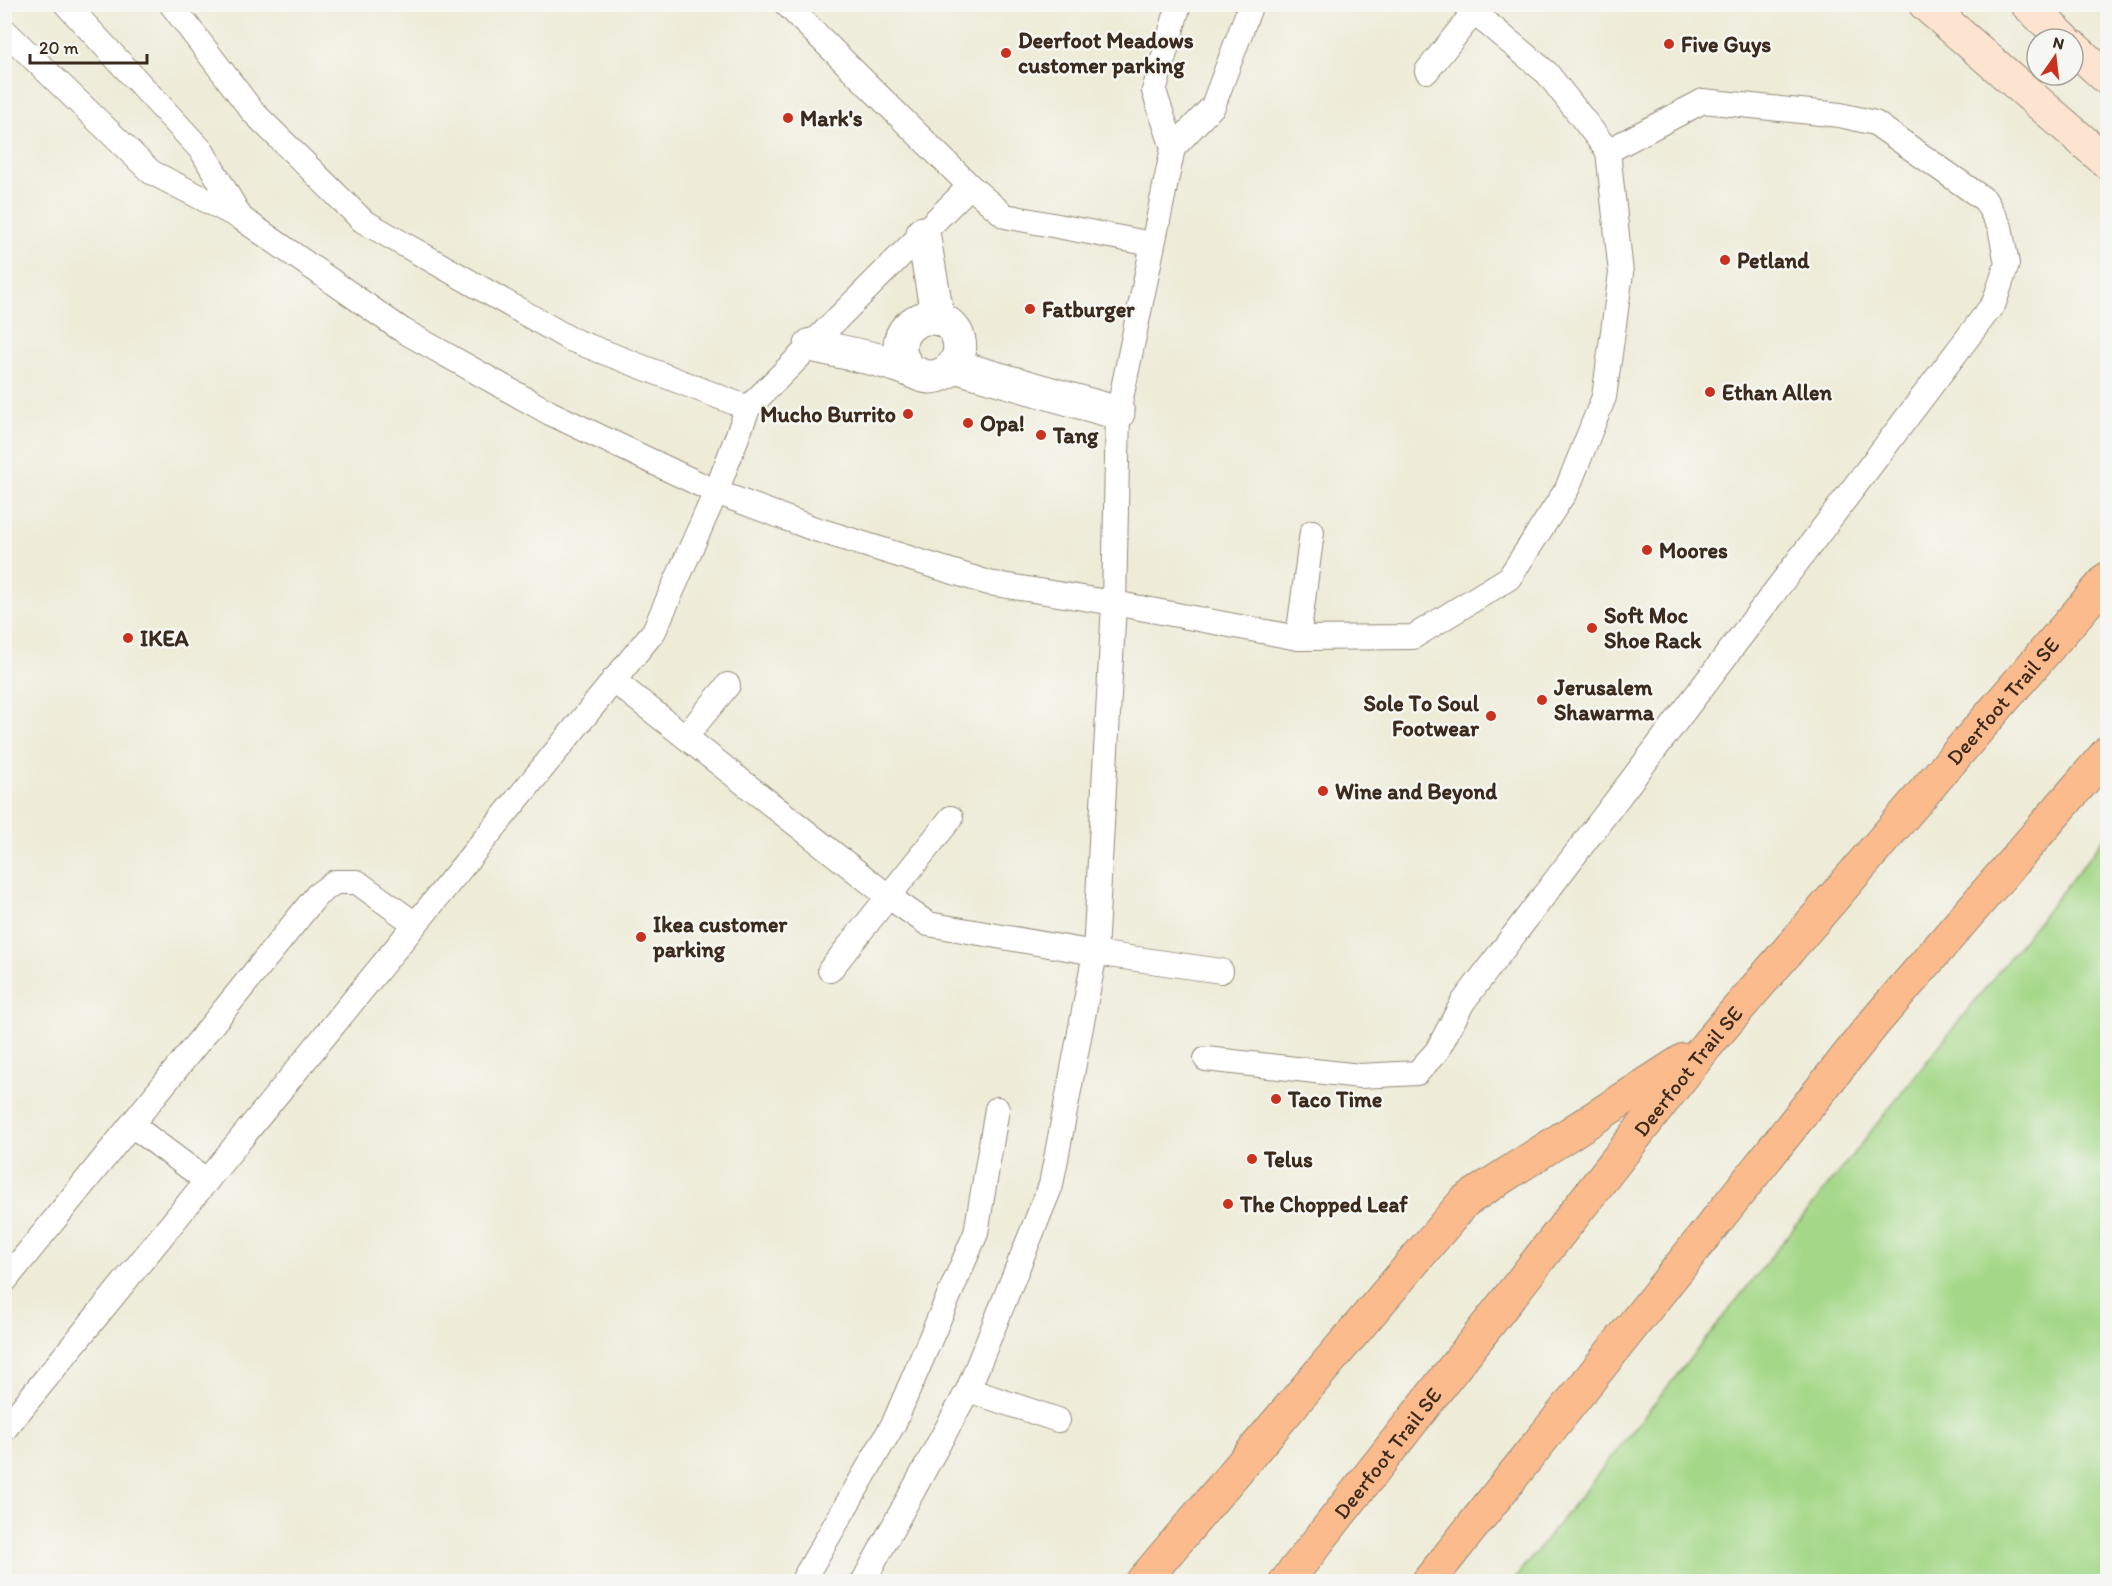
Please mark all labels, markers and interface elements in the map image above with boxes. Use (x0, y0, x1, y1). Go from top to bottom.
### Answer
scale bar (30, 27, 147, 65)
place label: Deerfoot Meadows customer parking (1018, 27, 1194, 79)
north arrow (2025, 27, 2085, 87)
place label: Five Guys (1681, 31, 1771, 58)
text: N (2051, 32, 2066, 53)
text: 20 m (39, 37, 79, 59)
marker: Five Guys (1662, 37, 1676, 51)
marker: Deerfoot Meadows customer parking (999, 46, 1013, 60)
place label: Mark's (800, 105, 863, 132)
marker: Mark's (781, 111, 795, 125)
place label: Petland (1737, 247, 1810, 274)
marker: Petland (1718, 253, 1732, 267)
place label: Fatburger (1042, 296, 1135, 323)
marker: Fatburger (1023, 302, 1037, 316)
place label: Ethan Allen (1722, 379, 1833, 406)
marker: Ethan Allen (1703, 385, 1717, 399)
place label: Mucho Burrito (760, 401, 896, 428)
marker: Mucho Burrito (901, 407, 915, 421)
place label: Opa! (980, 410, 1025, 437)
marker: Opa! (961, 416, 975, 430)
place label: Tang (1052, 422, 1099, 449)
marker: Tang (1034, 428, 1048, 442)
place label: Moores (1659, 537, 1728, 564)
marker: Moores (1640, 543, 1654, 557)
place label: Soft Moc Shoe Rack (1604, 602, 1702, 654)
marker: Soft Moc Shoe Rack (1585, 621, 1599, 635)
place label: IKEA (140, 625, 190, 652)
marker: IKEA (121, 631, 135, 645)
street label: Deerfoot Trail SE (1940, 631, 2065, 770)
place label: Jerusalem Shawarma (1553, 674, 1655, 726)
place label: Sole To Soul Footwear (1363, 690, 1480, 742)
marker: Jerusalem Shawarma (1535, 693, 1549, 707)
marker: Sole To Soul Footwear (1484, 709, 1498, 723)
place label: Wine and Beyond (1335, 778, 1498, 805)
marker: Wine and Beyond (1316, 784, 1330, 798)
place label: Ikea customer parking (652, 911, 788, 963)
marker: Ikea customer parking (634, 930, 648, 944)
street label: Deerfoot Trail SE (1627, 1000, 1748, 1142)
place label: Taco Time (1287, 1086, 1382, 1113)
marker: Taco Time (1269, 1092, 1283, 1106)
place label: Telus (1263, 1146, 1313, 1173)
marker: Telus (1245, 1152, 1259, 1166)
place label: The Chopped Leaf (1239, 1191, 1408, 1218)
marker: The Chopped Leaf (1221, 1197, 1235, 1211)
street label: Deerfoot Trail SE (1327, 1382, 1447, 1524)

